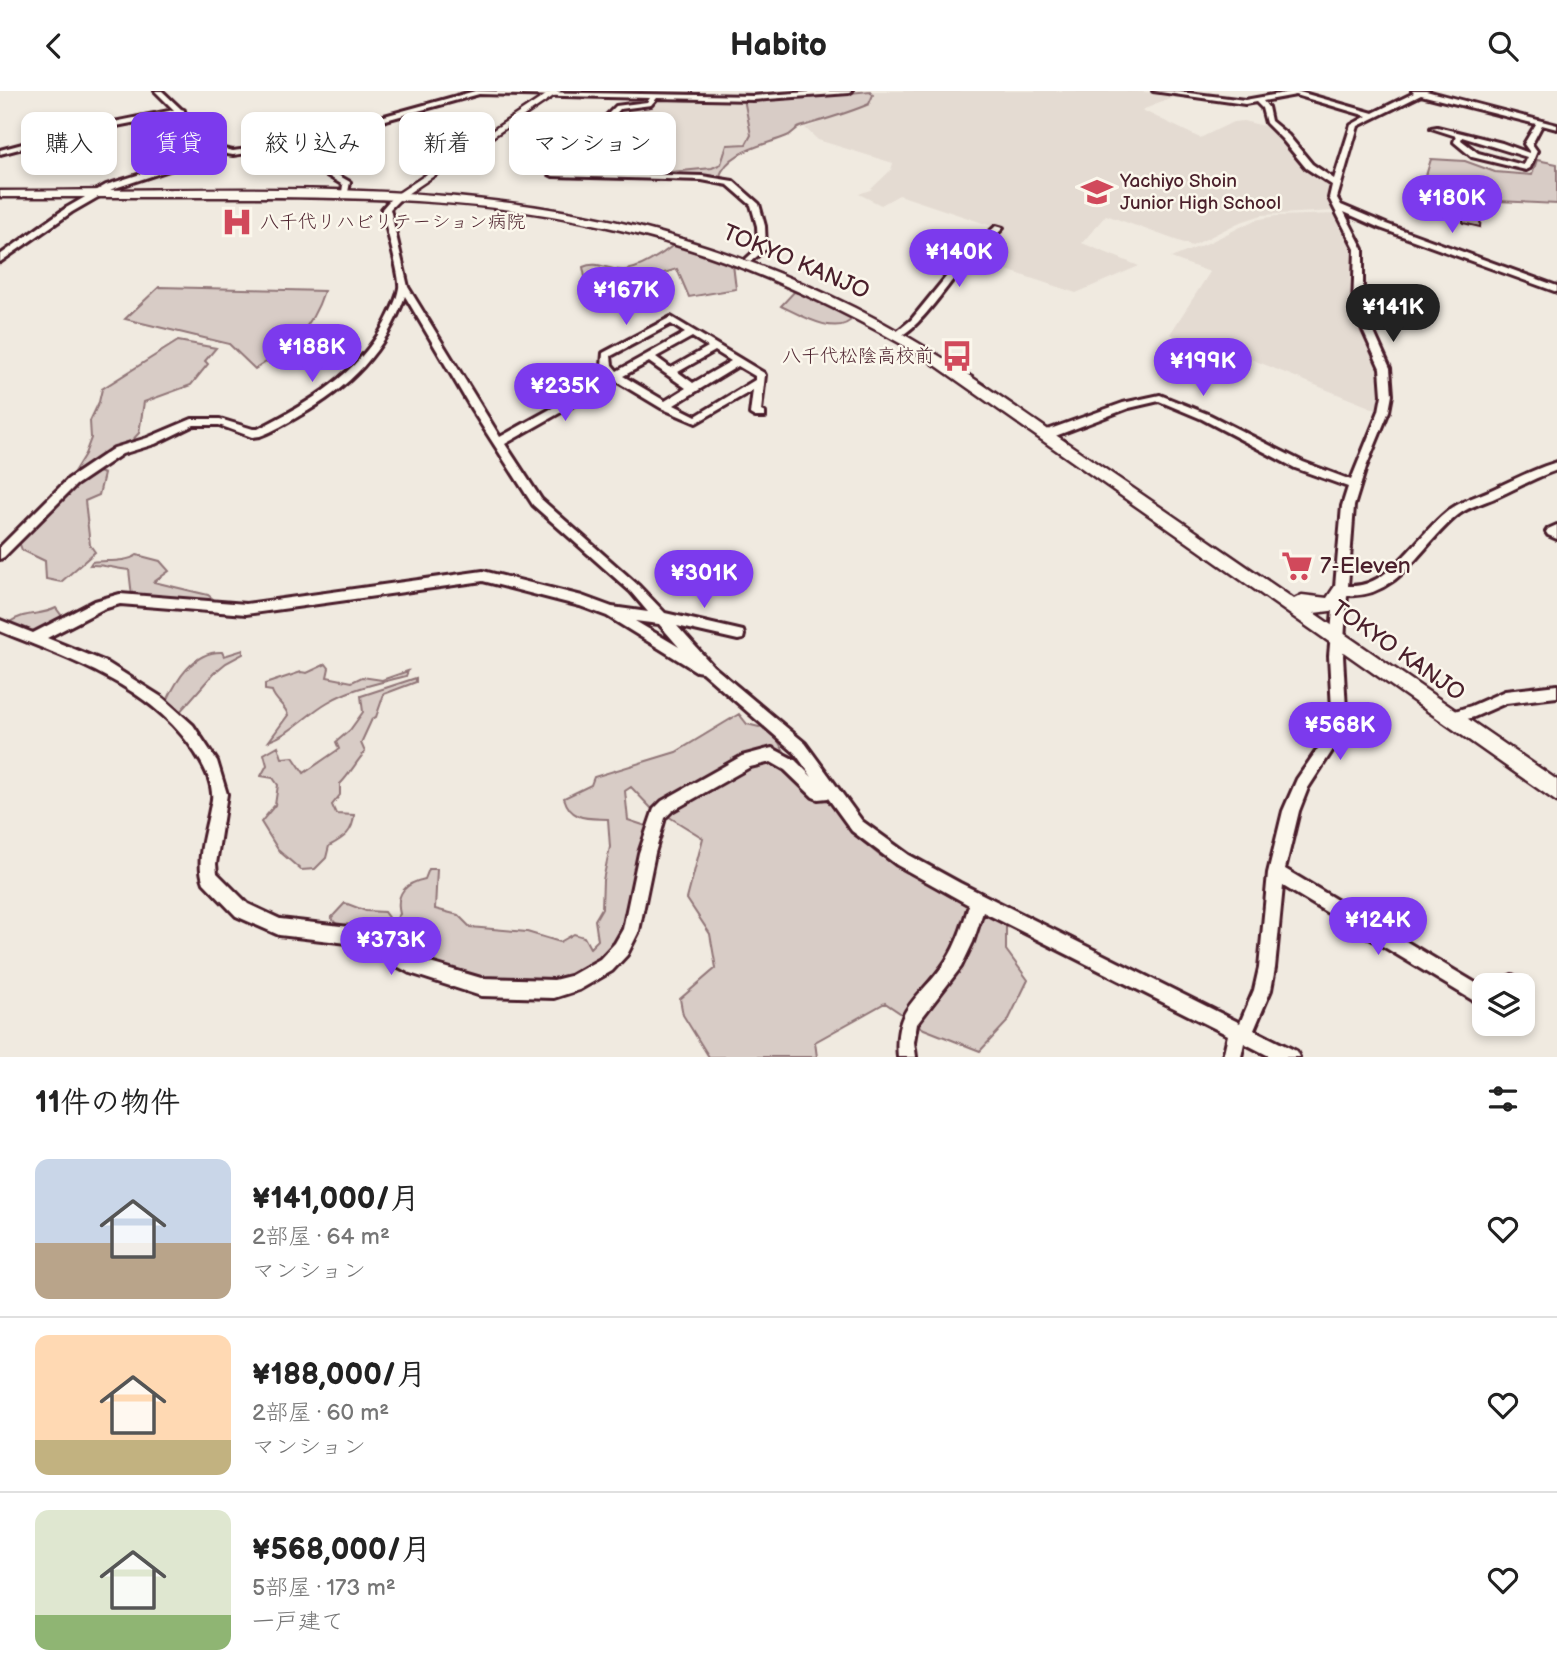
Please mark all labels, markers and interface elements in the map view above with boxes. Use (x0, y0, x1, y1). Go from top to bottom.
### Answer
text: Habito (730, 26, 827, 65)
icon: back (35, 27, 73, 65)
icon: search (1484, 27, 1522, 65)
chip: 購入 (21, 112, 117, 175)
chip: 賃貸 (131, 112, 227, 175)
chip: 絞り込み (241, 112, 385, 175)
chip: 新着 (399, 112, 495, 175)
chip: マンション (509, 112, 676, 175)
place label: Yachiyo Shoin Junior High School (1119, 170, 1281, 215)
school or university icon: Yachiyo Shoin Junior High School (1080, 175, 1114, 209)
pin: ¥180K (1403, 176, 1501, 235)
text: ¥180K (1418, 184, 1486, 212)
hospital icon: 八千代リハビリテーション病院 (220, 205, 254, 239)
place label: 八千代リハビリテーション病院 (260, 211, 526, 234)
street label: TOKYO KANJO (718, 219, 874, 305)
pin: ¥140K (910, 229, 1008, 289)
text: ¥140K (925, 238, 993, 266)
pin: ¥167K (577, 267, 675, 327)
text: ¥167K (593, 276, 659, 304)
pin: ¥141K (1344, 285, 1442, 344)
text: ¥141K (1362, 293, 1424, 321)
pin: ¥188K (263, 324, 361, 384)
text: ¥188K (278, 333, 346, 361)
pin: ¥199K (1154, 338, 1252, 398)
bus stop icon: 八千代松陰高校前 (940, 339, 974, 373)
place label: 八千代松陰高校前 (782, 345, 934, 368)
text: ¥199K (1170, 347, 1236, 375)
pin: ¥235K (516, 363, 614, 423)
text: ¥235K (530, 372, 600, 400)
supermarket icon: 7-Eleven (1280, 549, 1314, 583)
pin: ¥301K (655, 551, 753, 610)
place label: 7-Eleven (1320, 552, 1411, 580)
text: ¥301K (670, 559, 738, 587)
street label: TOKYO KANJO (1326, 595, 1470, 707)
pin: ¥568K (1291, 703, 1389, 762)
text: ¥568K (1305, 711, 1375, 739)
pin: ¥124K (1329, 897, 1427, 957)
text: ¥124K (1345, 906, 1411, 934)
pin: ¥373K (342, 917, 440, 977)
text: ¥373K (356, 926, 426, 954)
map controls (1472, 973, 1535, 1036)
button: layers (1472, 973, 1535, 1036)
icon: filters (1484, 1080, 1522, 1118)
text: 11件の物件 (35, 1085, 180, 1121)
text: ¥141,000/月 (252, 1181, 420, 1217)
icon: home (91, 1187, 175, 1271)
icon: heart (1484, 1210, 1522, 1248)
text: 2部屋 · 64 m² (252, 1223, 390, 1251)
text: マンション (252, 1257, 366, 1285)
text: ¥188,000/月 (252, 1357, 426, 1393)
icon: home (91, 1363, 175, 1447)
icon: heart (1484, 1386, 1522, 1424)
text: 2部屋 · 60 m² (252, 1399, 389, 1427)
text: マンション (252, 1433, 366, 1461)
text: ¥568,000/月 (252, 1532, 431, 1568)
icon: home (91, 1538, 175, 1622)
icon: heart (1484, 1561, 1522, 1599)
text: 5部屋 · 173 m² (252, 1574, 396, 1602)
text: 一戸建て (252, 1608, 344, 1636)

